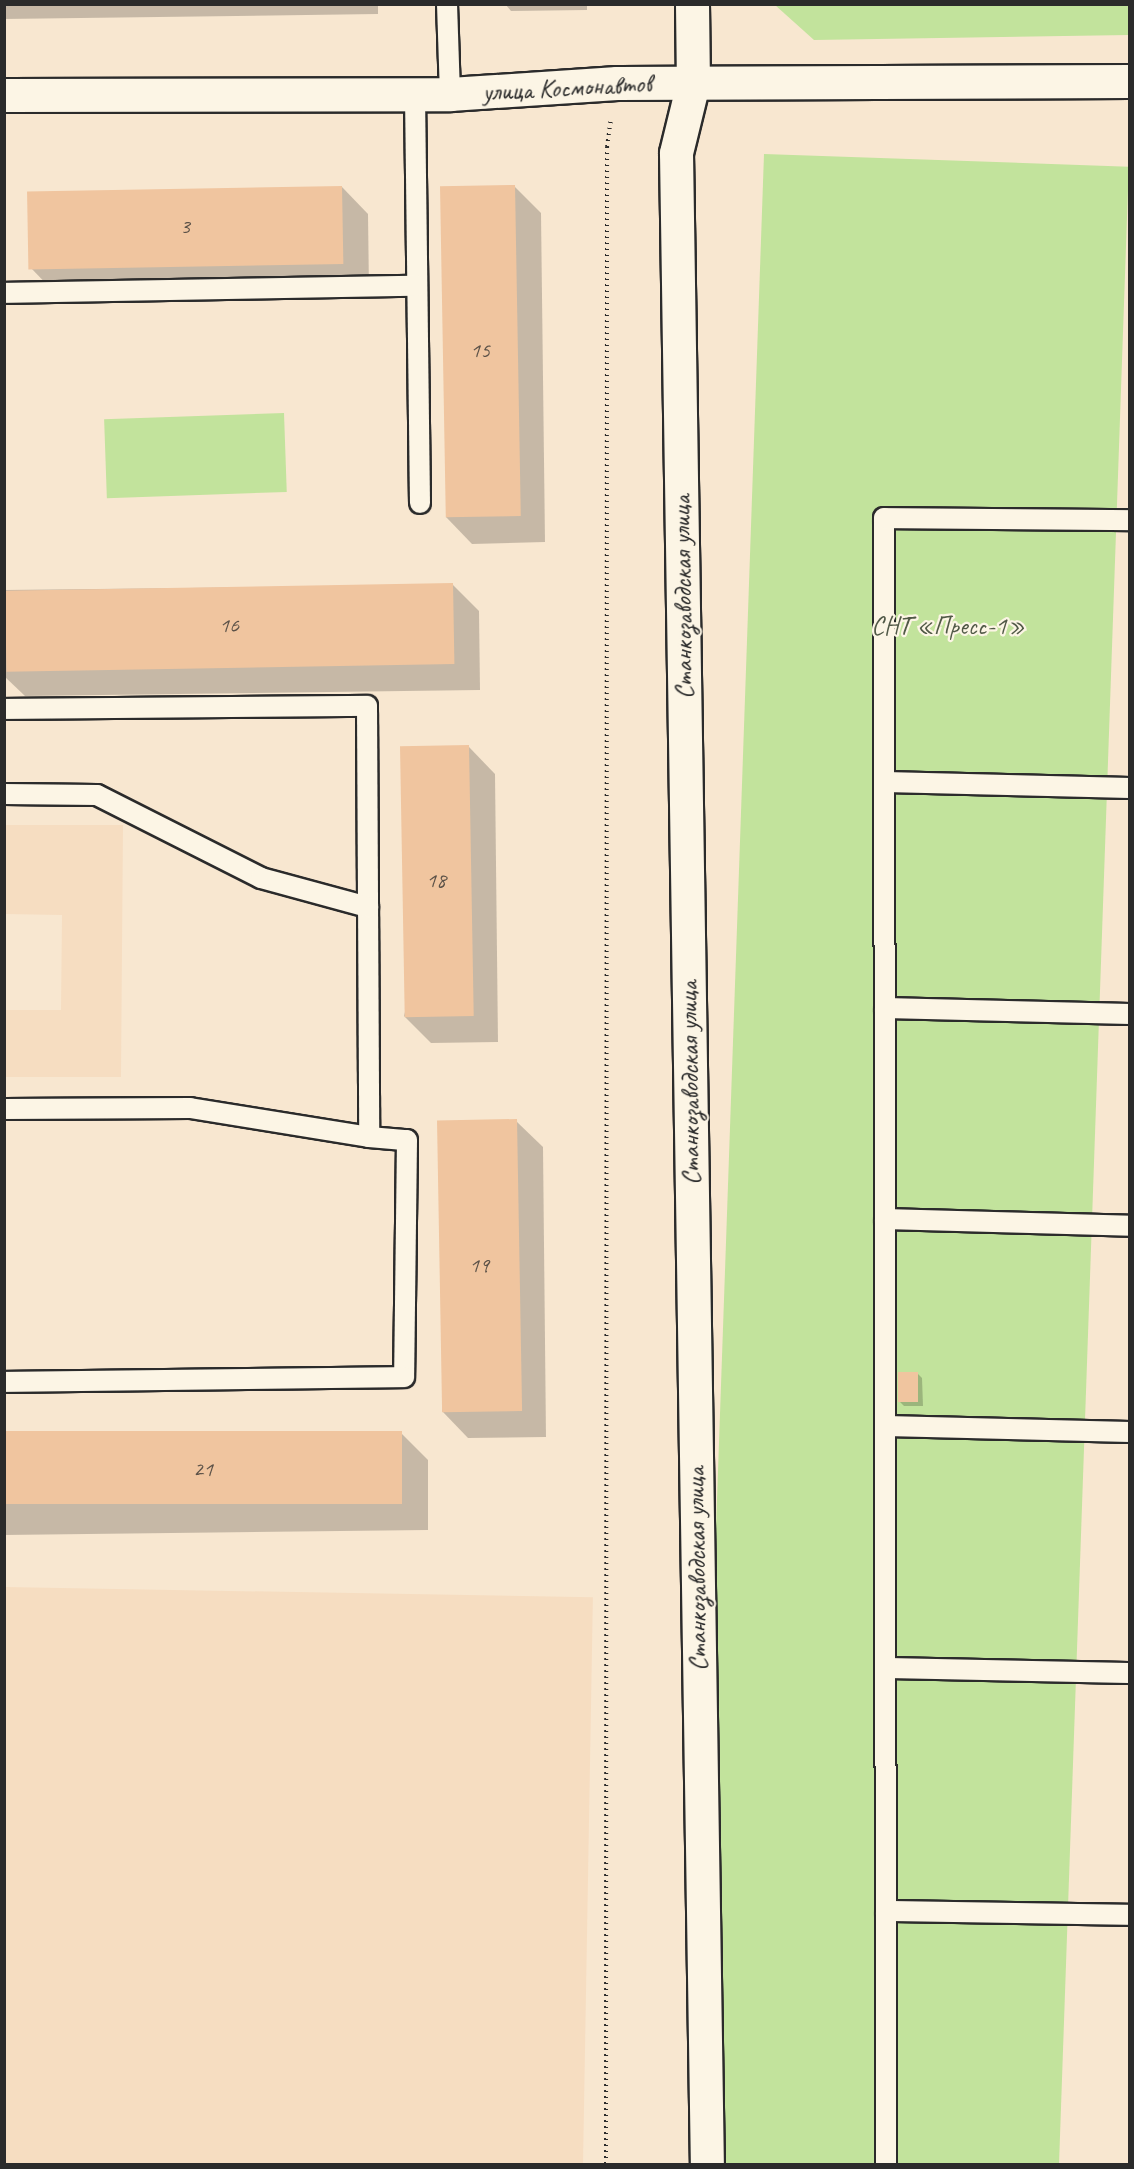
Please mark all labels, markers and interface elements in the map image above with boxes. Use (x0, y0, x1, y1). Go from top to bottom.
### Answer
street label: улица Космонавтов (480, 68, 654, 108)
house number: 3 (180, 214, 190, 240)
house number: 15 (470, 338, 490, 364)
street label: Станкозаводская улица (666, 495, 700, 699)
park label: СНТ «Пресс-1» (871, 610, 1025, 642)
house number: 16 (219, 613, 239, 639)
house number: 18 (426, 868, 446, 894)
street label: Станкозаводская улица (673, 981, 707, 1185)
house number: 19 (469, 1253, 489, 1279)
house number: 21 (193, 1457, 213, 1483)
street label: Станкозаводская улица (680, 1467, 714, 1671)

